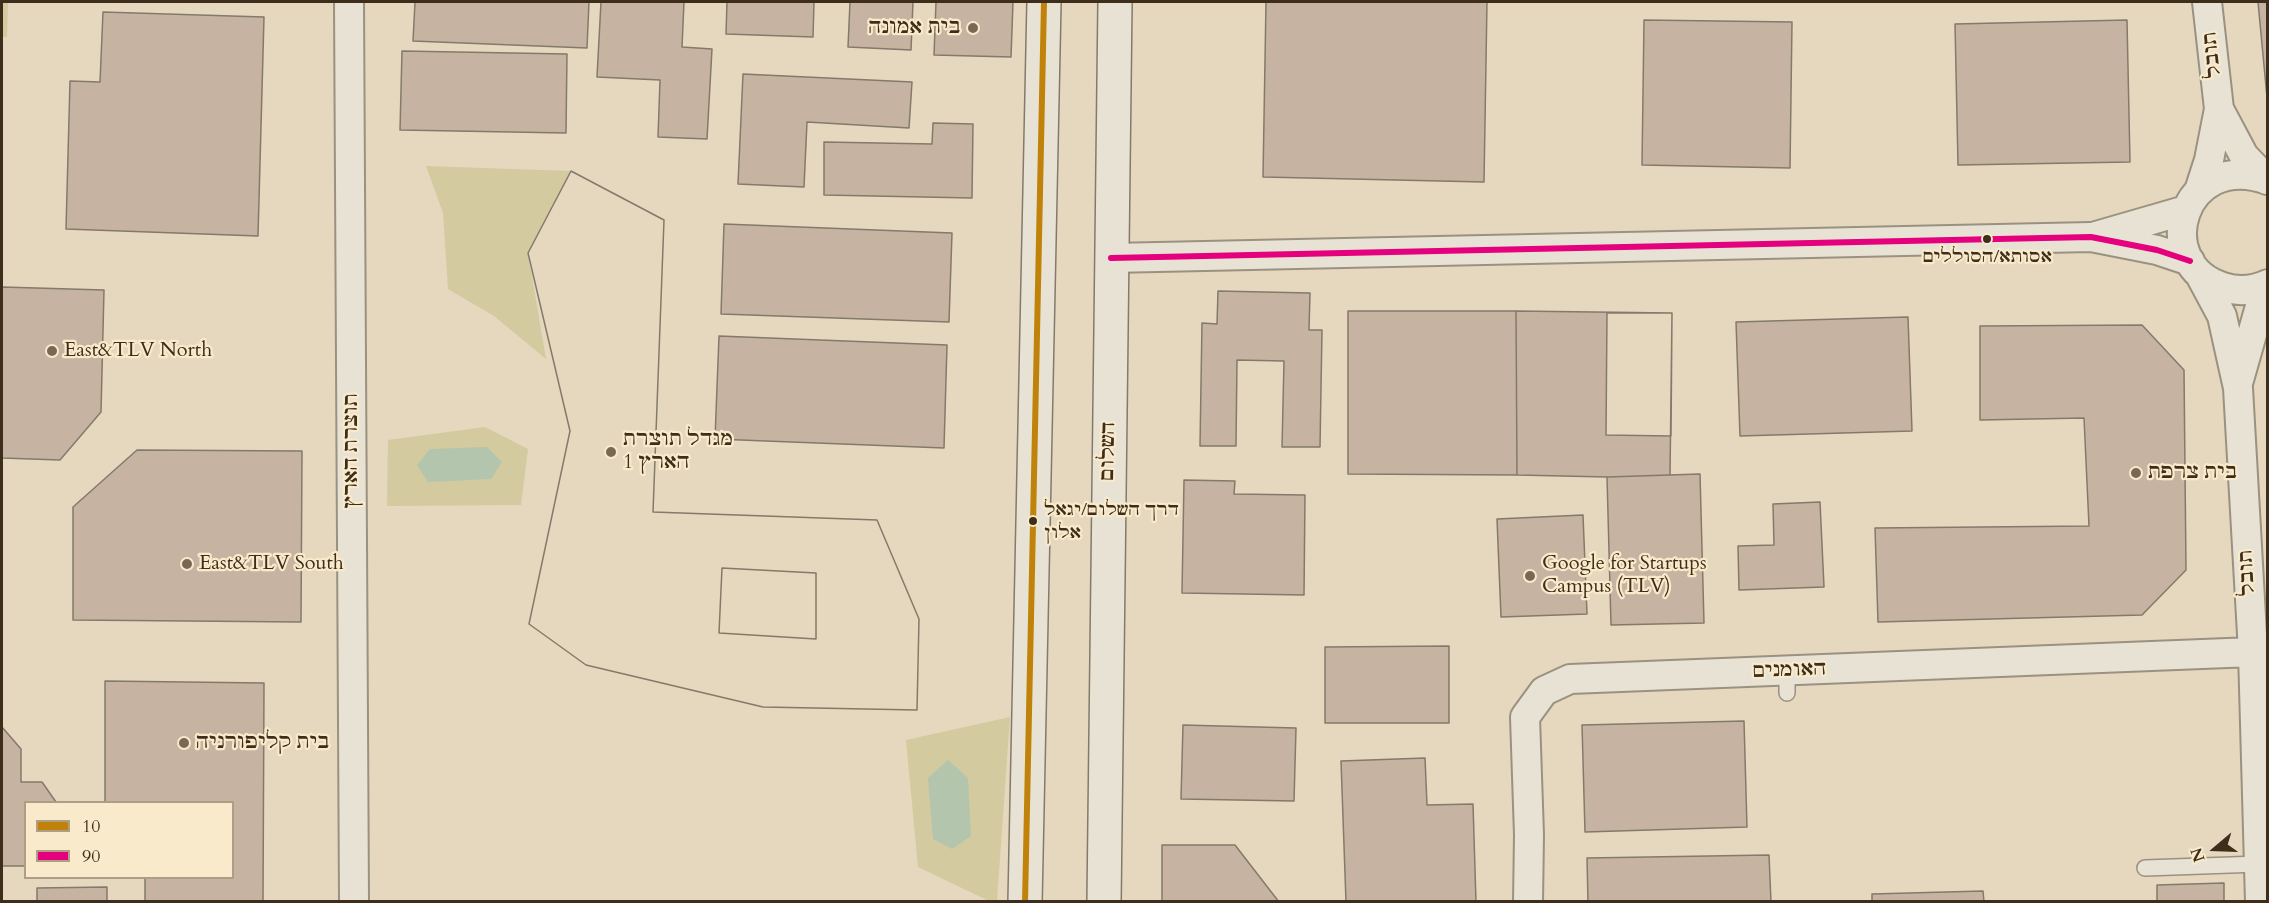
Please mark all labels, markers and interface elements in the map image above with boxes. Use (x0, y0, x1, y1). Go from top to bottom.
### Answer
place label: בית אמונה (868, 16, 961, 40)
marker: בית אמונה (966, 21, 980, 35)
street label: תובל (2199, 31, 2227, 79)
marker: אסותא/הסוללים (1981, 233, 1993, 245)
place label: אסותא/הסוללים (1922, 247, 2052, 269)
place label: East&TLV North (64, 339, 212, 363)
marker: East&TLV North (45, 344, 59, 358)
street label: תוצרת הארץ (340, 394, 364, 508)
street label: השלום (1096, 421, 1122, 481)
place label: מגדל תוצרת הארץ 1 (623, 428, 733, 475)
marker: מגדל תוצרת הארץ 1 (604, 445, 618, 459)
place label: בית צרפת (2148, 461, 2238, 485)
marker: בית צרפת (2129, 466, 2143, 480)
place label: דרך השלום/יגאל אלון (1044, 500, 1179, 542)
marker: דרך השלום/יגאל אלון (1027, 515, 1039, 527)
street label: תובל (2235, 549, 2261, 597)
place label: East&TLV South (199, 552, 344, 576)
place label: Google for Startups Campus (TLV) (1542, 552, 1707, 599)
marker: East&TLV South (180, 557, 194, 571)
marker: Google for Startups Campus (TLV) (1523, 569, 1537, 583)
street label: האומנים (1751, 658, 1827, 684)
place label: בית קליפורניה (196, 731, 330, 755)
marker: בית קליפורניה (177, 736, 191, 750)
legend (24, 801, 234, 879)
text: 10 (82, 814, 100, 839)
north arrow (2185, 819, 2245, 879)
text: 90 (82, 844, 100, 869)
text: N (2185, 845, 2211, 865)

